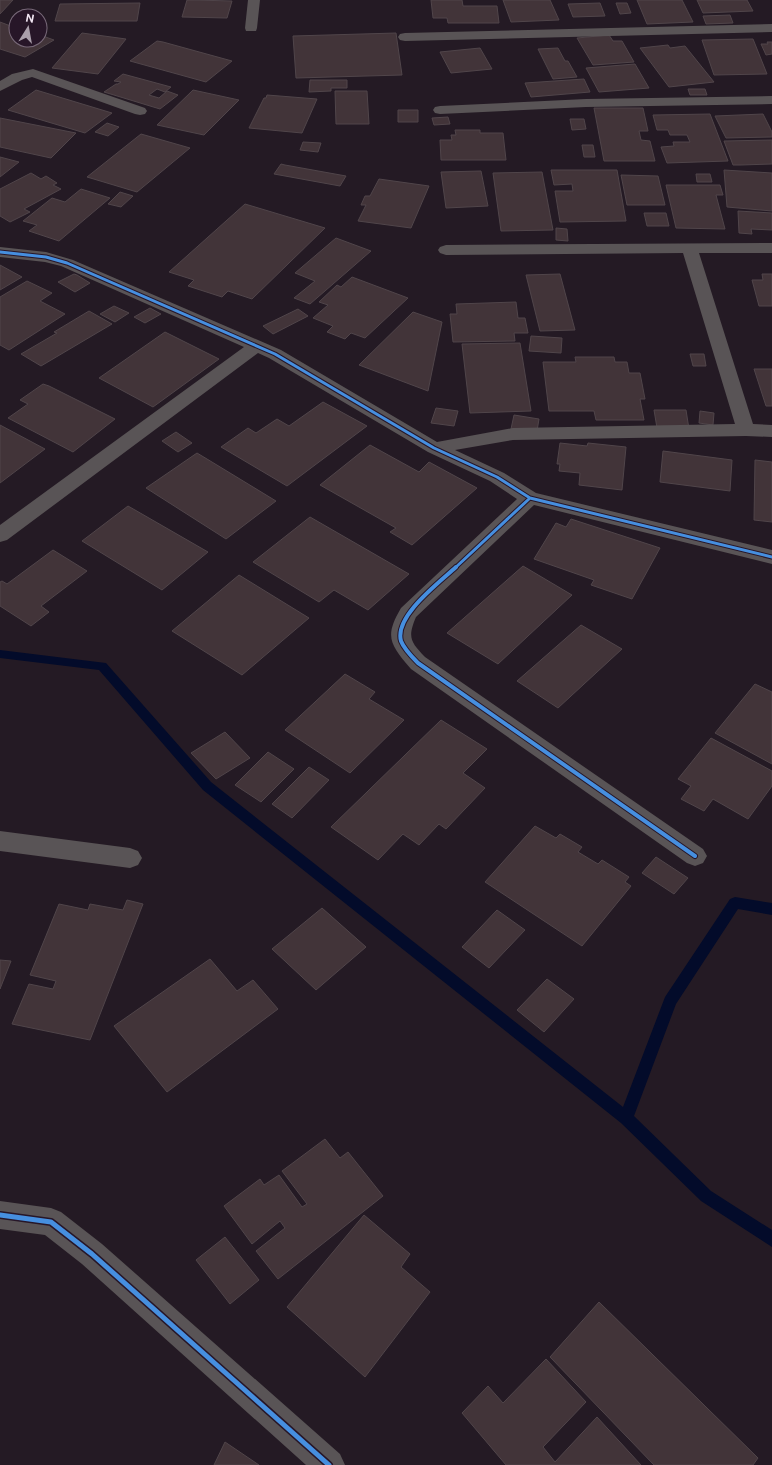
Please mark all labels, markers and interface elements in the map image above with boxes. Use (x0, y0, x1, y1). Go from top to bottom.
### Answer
north arrow (8, 8, 48, 48)
text: N (25, 11, 35, 25)

